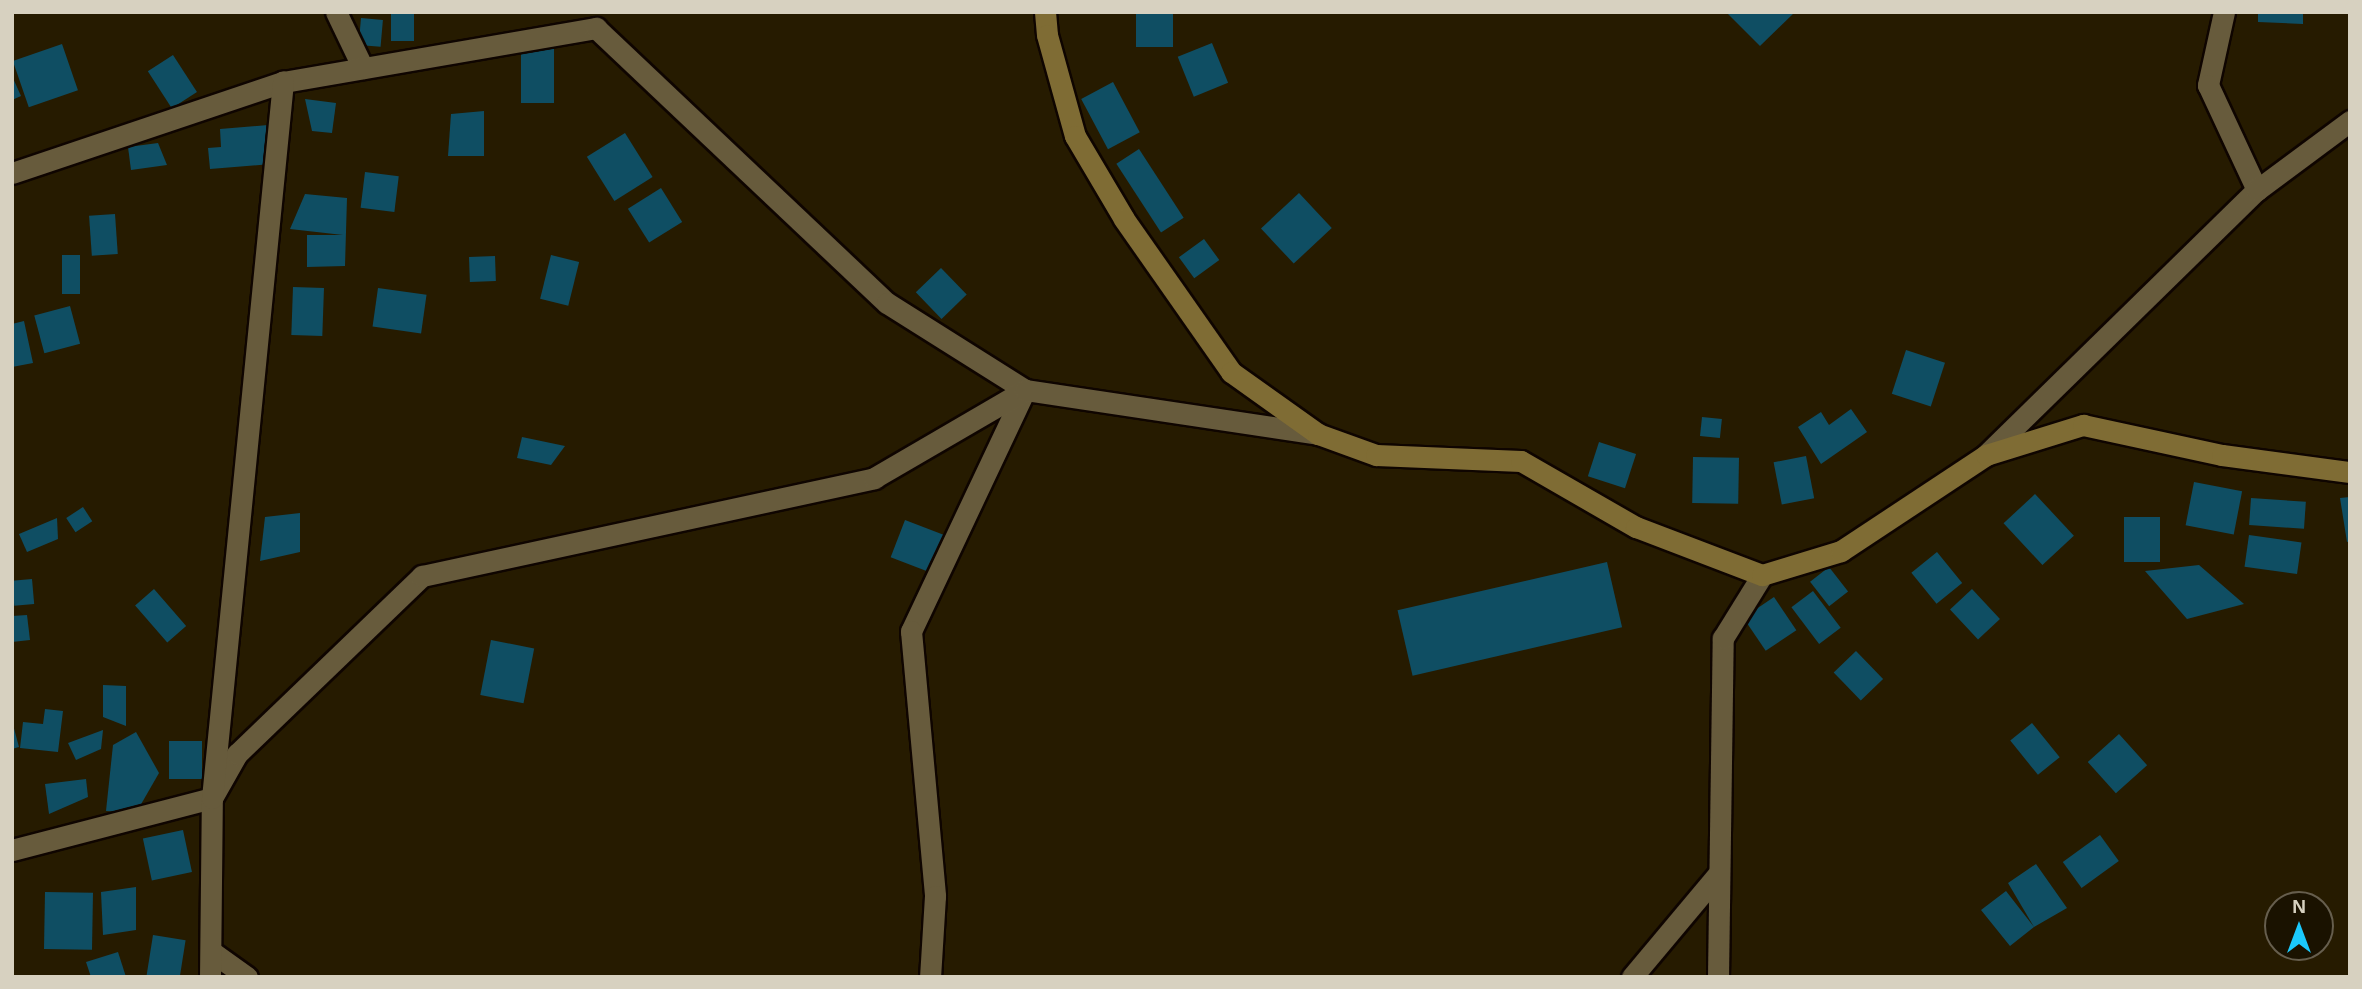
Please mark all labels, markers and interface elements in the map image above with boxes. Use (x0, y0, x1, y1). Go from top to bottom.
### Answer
north arrow (2264, 891, 2334, 961)
text: N (2292, 896, 2306, 917)

